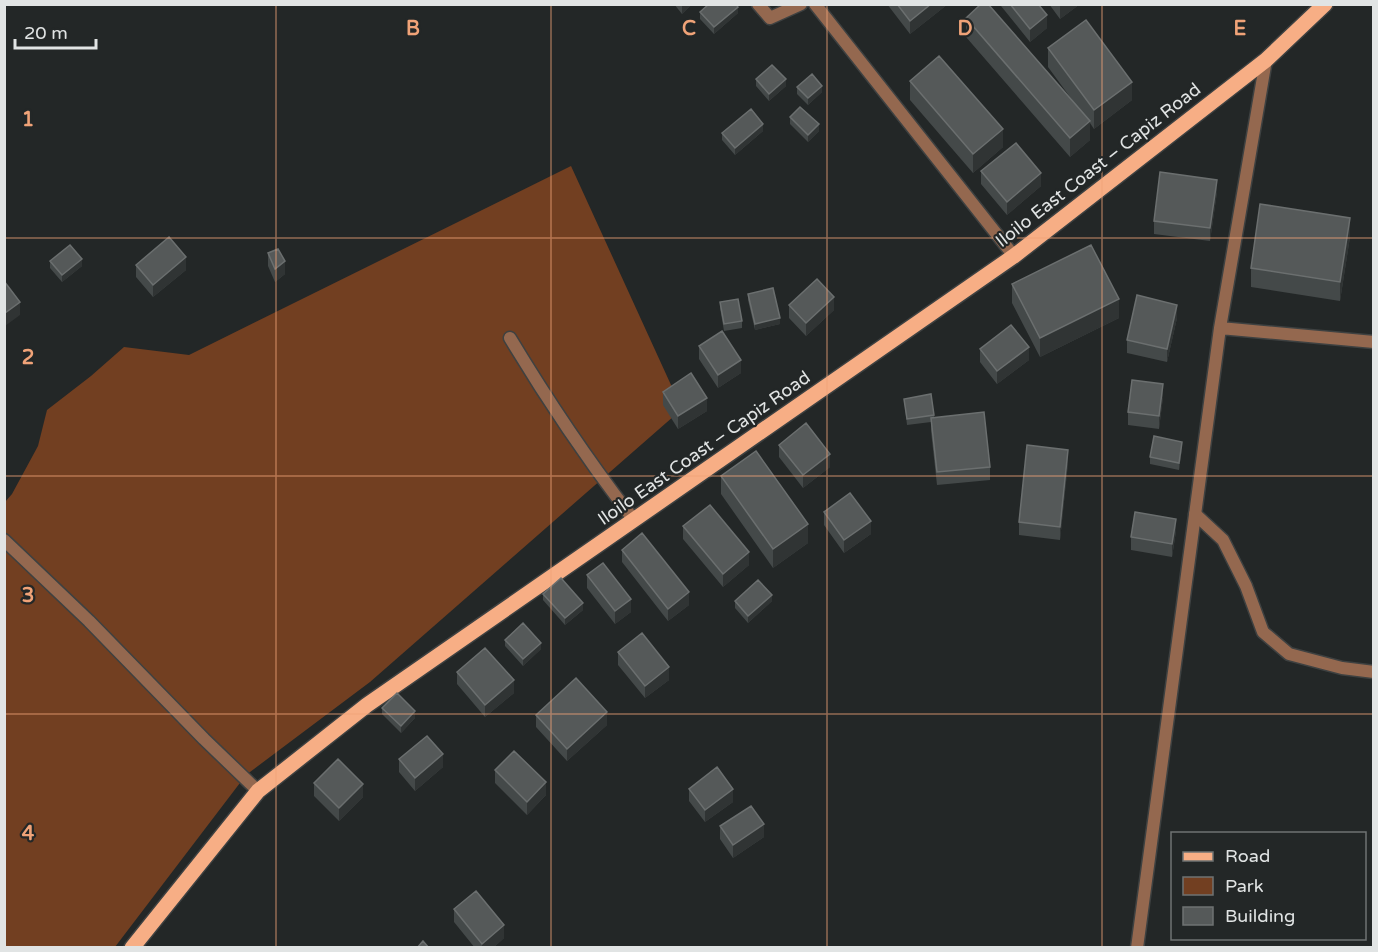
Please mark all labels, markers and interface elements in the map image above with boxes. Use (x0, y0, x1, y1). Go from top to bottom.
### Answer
scale bar (15, 12, 96, 50)
text: B (406, 17, 420, 41)
text: C (682, 17, 696, 41)
text: D (957, 17, 973, 41)
text: E (1234, 17, 1247, 41)
text: 20 m (24, 22, 68, 44)
street label: Iloilo East Coast – Capiz Road (991, 78, 1205, 252)
text: 1 (22, 108, 34, 132)
text: 2 (22, 346, 34, 370)
street label: Iloilo East Coast – Capiz Road (594, 366, 814, 530)
text: 3 (22, 584, 34, 608)
text: 4 (22, 822, 35, 846)
legend (1171, 832, 1366, 940)
text: Road (1225, 845, 1270, 867)
text: Park (1225, 875, 1264, 897)
text: Building (1225, 905, 1295, 927)

